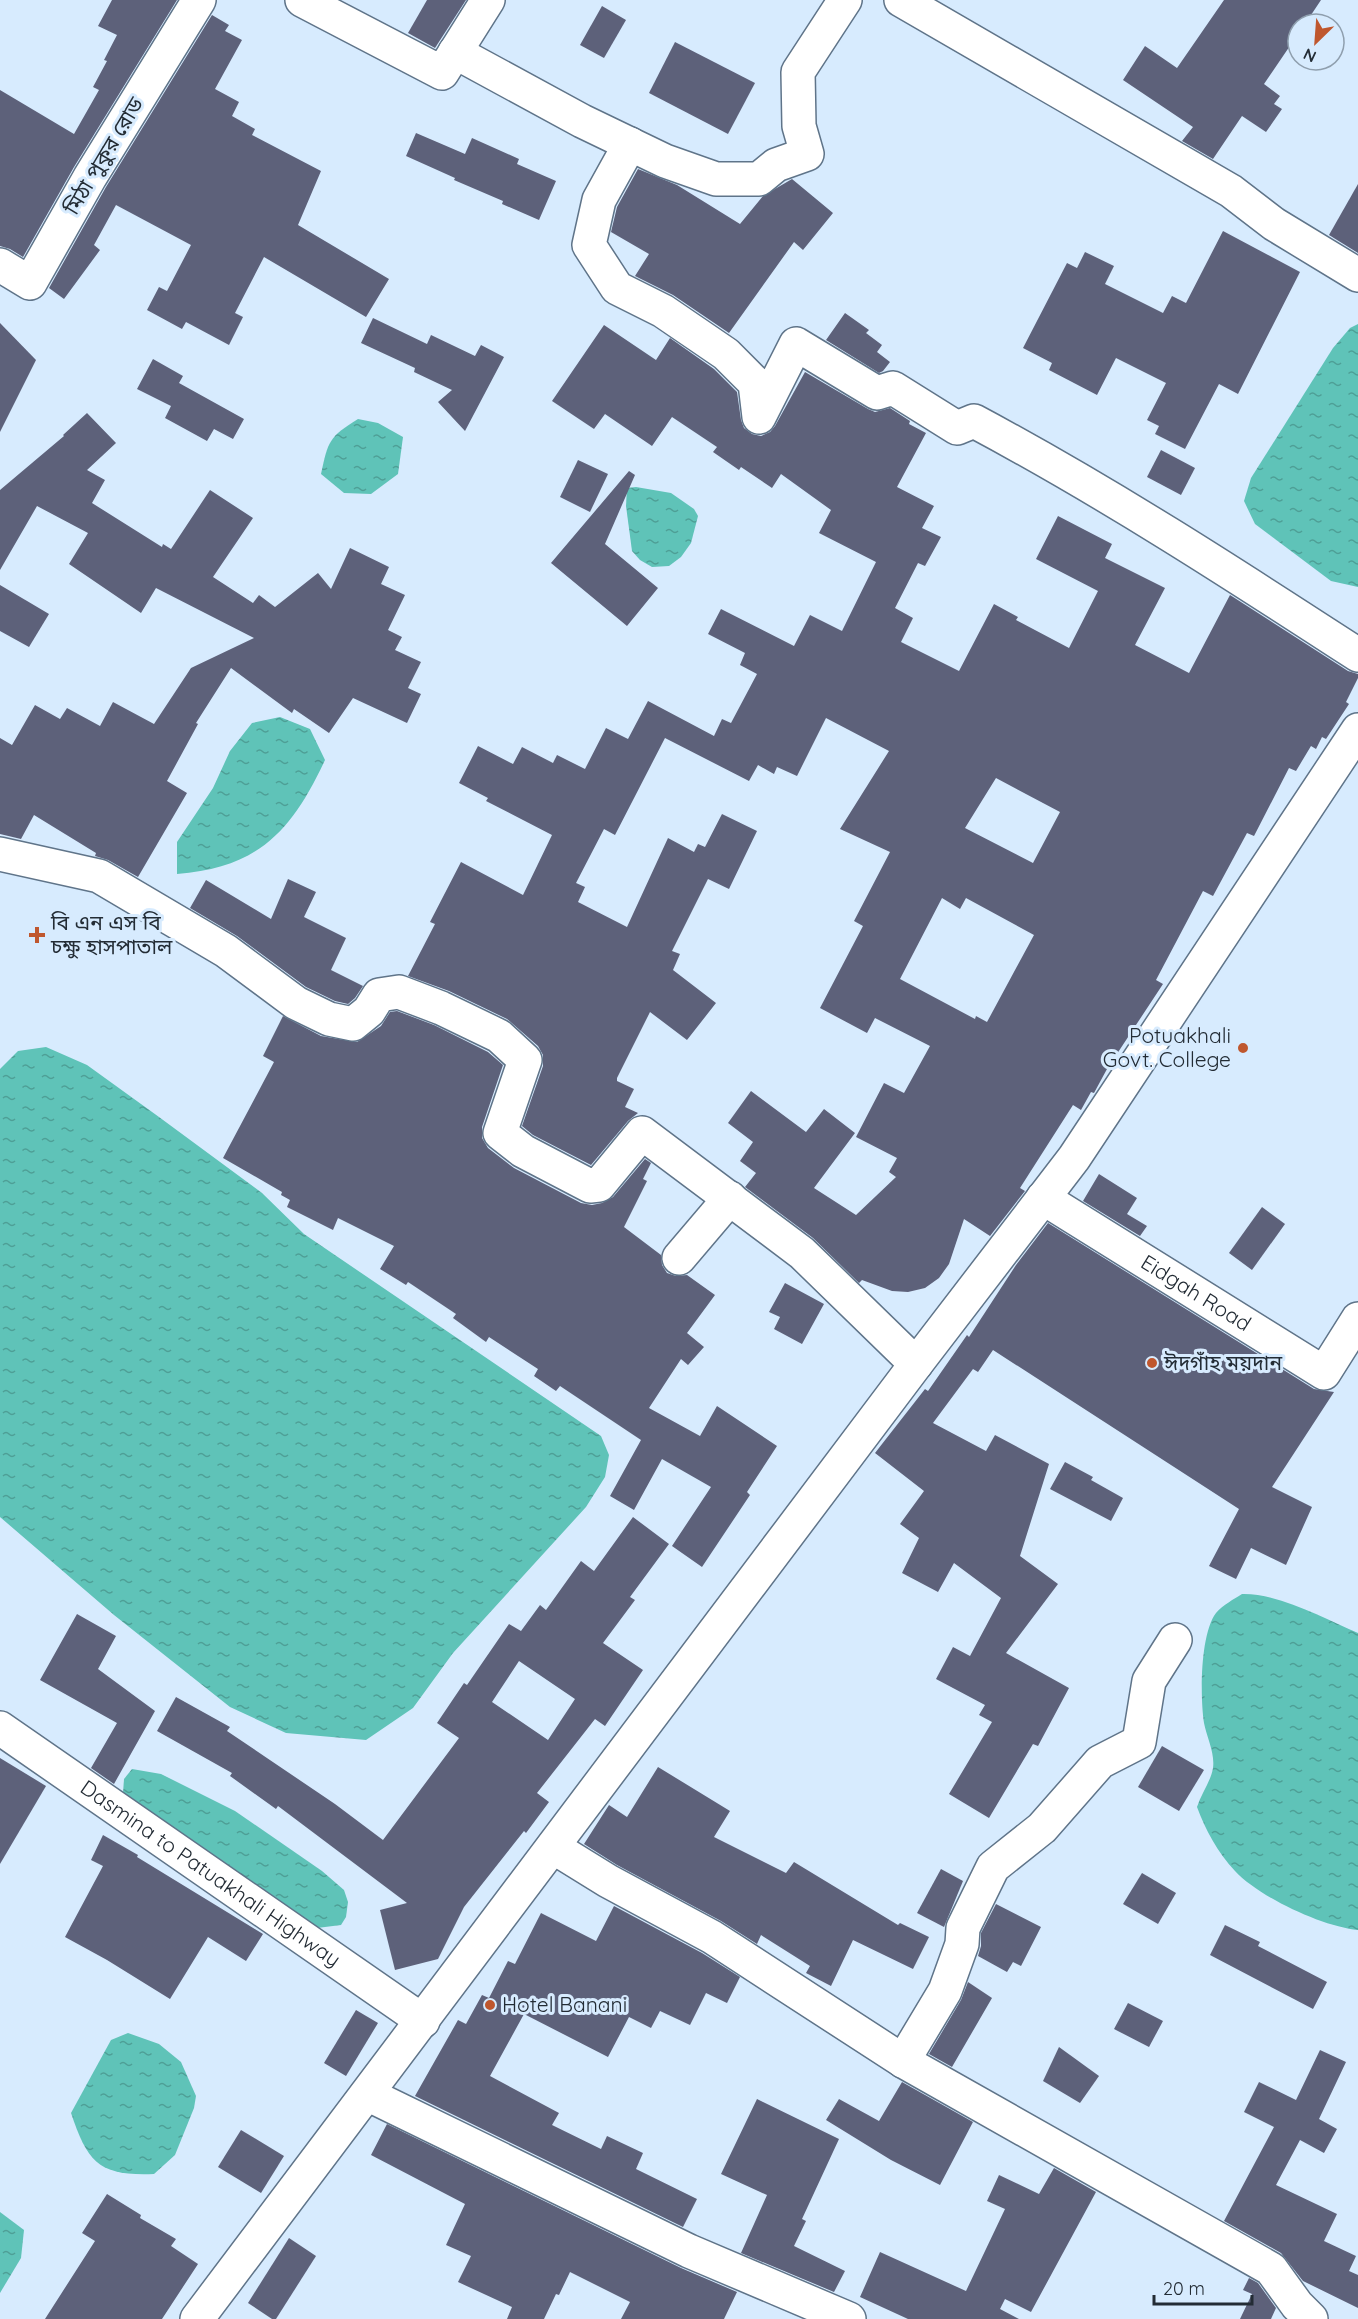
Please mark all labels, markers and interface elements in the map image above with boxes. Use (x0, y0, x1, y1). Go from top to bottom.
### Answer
north arrow (1286, 12, 1346, 72)
text: N (1300, 44, 1319, 67)
street label: মিঠা পুকুর রোড (57, 91, 149, 220)
place label: বি এন এস বি চক্ষু হাসপাতাল (50, 909, 173, 959)
marker: বি এন এস বি চক্ষু হাসপাতাল (28, 926, 46, 944)
place label: Potuakhali Govt. College (1103, 1022, 1231, 1072)
marker: Potuakhali Govt. College (1236, 1041, 1250, 1055)
street label: Eidgah Road (1137, 1248, 1256, 1336)
place label: ঈদগাঁহ ময়দান (1163, 1349, 1282, 1375)
marker: ঈদগাঁহ ময়দান (1145, 1356, 1159, 1370)
street label: Dasmina to Patuakhali Highway (76, 1774, 346, 1972)
place label: Hotel Banani (502, 1991, 627, 2017)
marker: Hotel Banani (483, 1998, 497, 2012)
scale bar (1154, 2268, 1252, 2306)
text: 20 m (1163, 2277, 1205, 2300)

